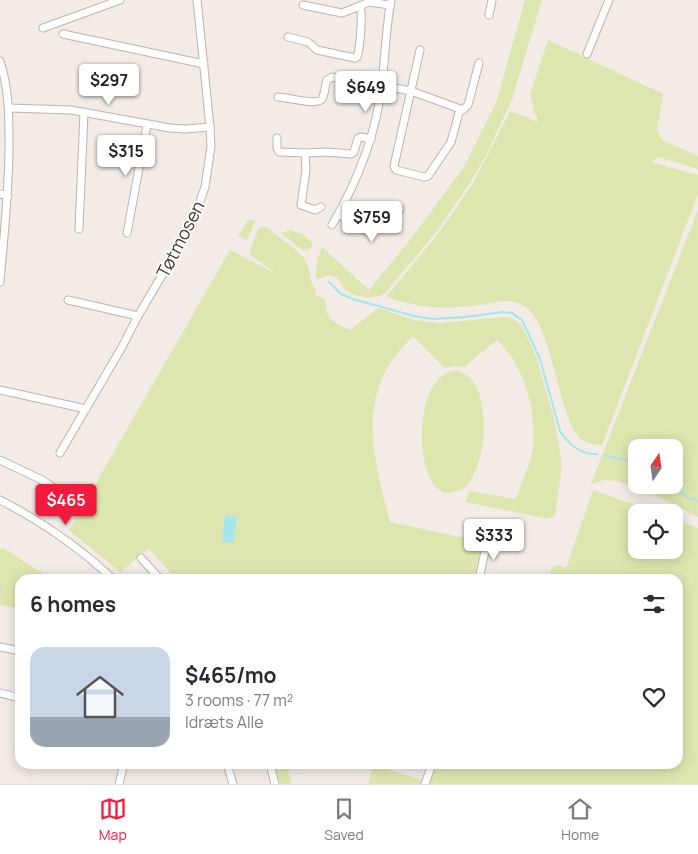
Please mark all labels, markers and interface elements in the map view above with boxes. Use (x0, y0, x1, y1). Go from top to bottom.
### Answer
pin: $297 (79, 64, 139, 106)
text: $297 (90, 69, 128, 91)
pin: $649 (336, 70, 396, 113)
text: $649 (346, 76, 386, 98)
pin: $315 (96, 134, 156, 177)
text: $315 (108, 140, 144, 162)
street label: Tøtmosen (150, 196, 210, 282)
pin: $759 (342, 200, 402, 243)
text: $759 (353, 206, 391, 228)
north arrow (628, 439, 682, 494)
map controls (628, 439, 683, 559)
pin: $465 (36, 484, 96, 526)
text: $465 (46, 489, 86, 511)
button: locate (628, 504, 683, 559)
pin: $333 (464, 518, 524, 561)
text: $333 (475, 524, 513, 546)
text: 6 homes (30, 590, 116, 618)
icon: filters (640, 590, 668, 618)
text: $465/mo (185, 661, 276, 689)
icon: home (70, 667, 130, 727)
icon: heart (640, 683, 668, 711)
text: 3 rooms · 77 m² (185, 689, 293, 711)
text: Idræts Alle (185, 711, 264, 733)
tab: Map (99, 795, 127, 844)
tab: Saved (324, 795, 364, 844)
tab: Home (561, 795, 599, 844)

